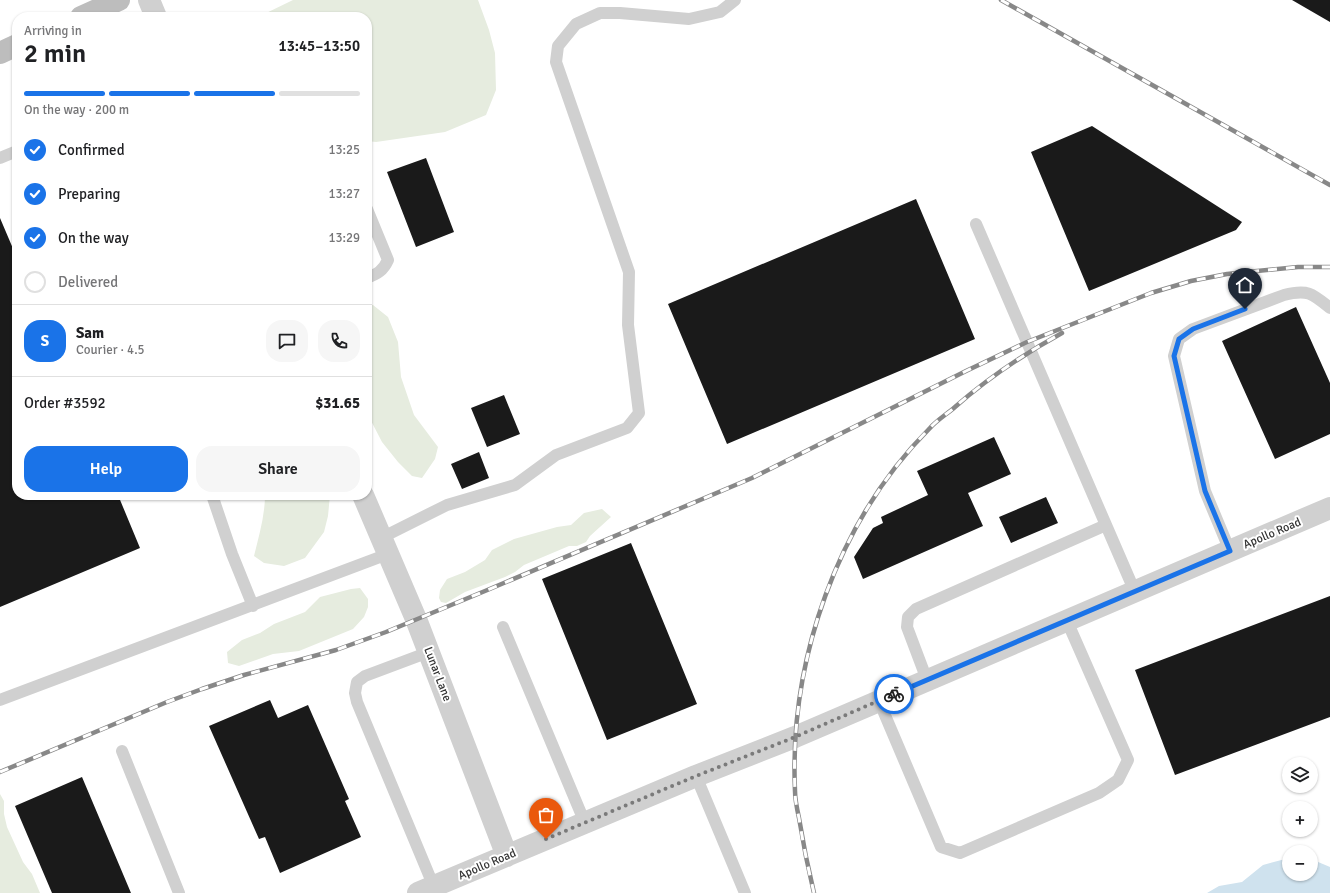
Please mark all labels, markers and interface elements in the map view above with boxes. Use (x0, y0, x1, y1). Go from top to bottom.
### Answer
text: Arriving in (24, 23, 82, 39)
text: 13:45–13:50 (279, 37, 360, 55)
text: 2 min (24, 38, 86, 70)
text: On the way · 200 m (24, 102, 129, 118)
icon: check (24, 139, 46, 161)
text: Confirmed (58, 141, 125, 159)
text: 13:25 (328, 142, 360, 158)
icon: check (24, 183, 46, 205)
text: Preparing (58, 185, 121, 203)
text: 13:27 (328, 186, 360, 202)
icon: check (24, 227, 46, 249)
text: On the way (58, 229, 129, 247)
text: 13:29 (328, 230, 360, 246)
pin (1228, 268, 1262, 309)
text: Delivered (58, 273, 118, 291)
icon: home (1234, 274, 1256, 296)
button: chat (266, 320, 308, 362)
button: phone (318, 320, 360, 362)
text: Sam (76, 324, 104, 342)
text: S (41, 332, 49, 350)
text: Courier · 4.5 (76, 342, 145, 358)
text: Order #3592 (24, 394, 106, 412)
text: $31.65 (315, 394, 360, 412)
button: Help (24, 446, 188, 492)
button: Share (196, 446, 360, 492)
street label: Apollo Road (1241, 515, 1303, 552)
street label: Lunar Lane (420, 645, 455, 703)
courier (874, 674, 914, 714)
icon: bike (883, 683, 905, 705)
map controls (1282, 757, 1318, 881)
button: layers (1282, 757, 1318, 793)
pin (529, 798, 563, 839)
button: + (1282, 801, 1318, 837)
icon: bag (535, 804, 557, 826)
button: − (1282, 845, 1318, 881)
street label: Apollo Road (456, 846, 518, 883)

